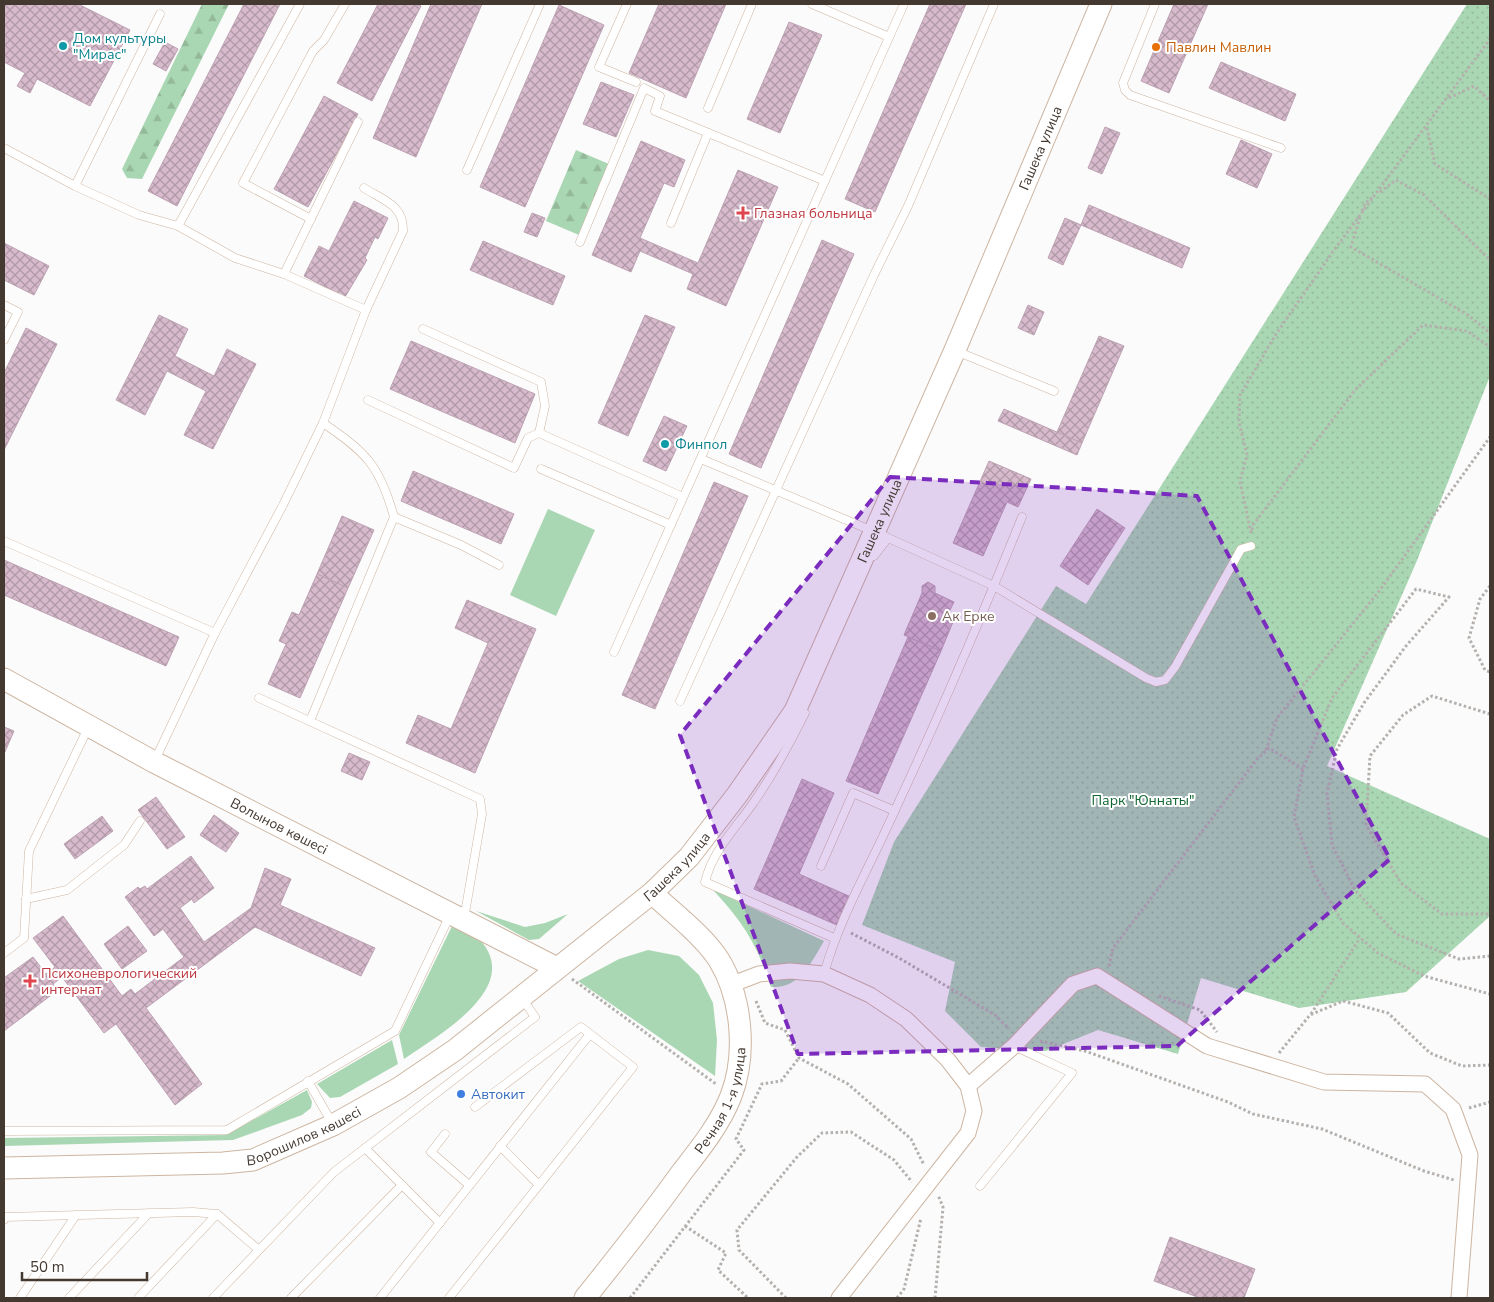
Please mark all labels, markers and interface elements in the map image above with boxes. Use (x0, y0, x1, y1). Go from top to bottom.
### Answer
place label: Дом культуры "Мирас" (73, 29, 166, 64)
place label: Павлин Мавлин (1166, 38, 1271, 57)
marker: Дом культуры "Мирас" (57, 40, 69, 52)
marker: Павлин Мавлин (1150, 41, 1162, 53)
street label: Гашека улица (1015, 103, 1067, 193)
place label: Глазная больница (754, 204, 873, 223)
marker: Глазная больница (736, 206, 750, 220)
place label: Финпол (675, 435, 727, 454)
marker: Финпол (659, 438, 671, 450)
street label: Гашека улица (853, 476, 907, 566)
place label: Ак Ерке (942, 607, 995, 626)
marker: Ак Ерке (926, 610, 938, 622)
park label: Парк "Юннаты" (1092, 791, 1194, 810)
street label: Волынов көшесі (227, 794, 331, 859)
street label: Гашека улица (640, 828, 715, 906)
place label: Психоневрологический интернат (41, 964, 197, 999)
marker: Психоневрологический интернат (23, 974, 37, 988)
street label: Речная 1-я улица (690, 1047, 750, 1158)
place label: Автокит (471, 1085, 526, 1104)
marker: Автокит (455, 1088, 467, 1100)
street label: Ворошилов көшесі (246, 1102, 365, 1171)
scale bar (22, 1250, 148, 1282)
text: 50 m (30, 1257, 65, 1277)

